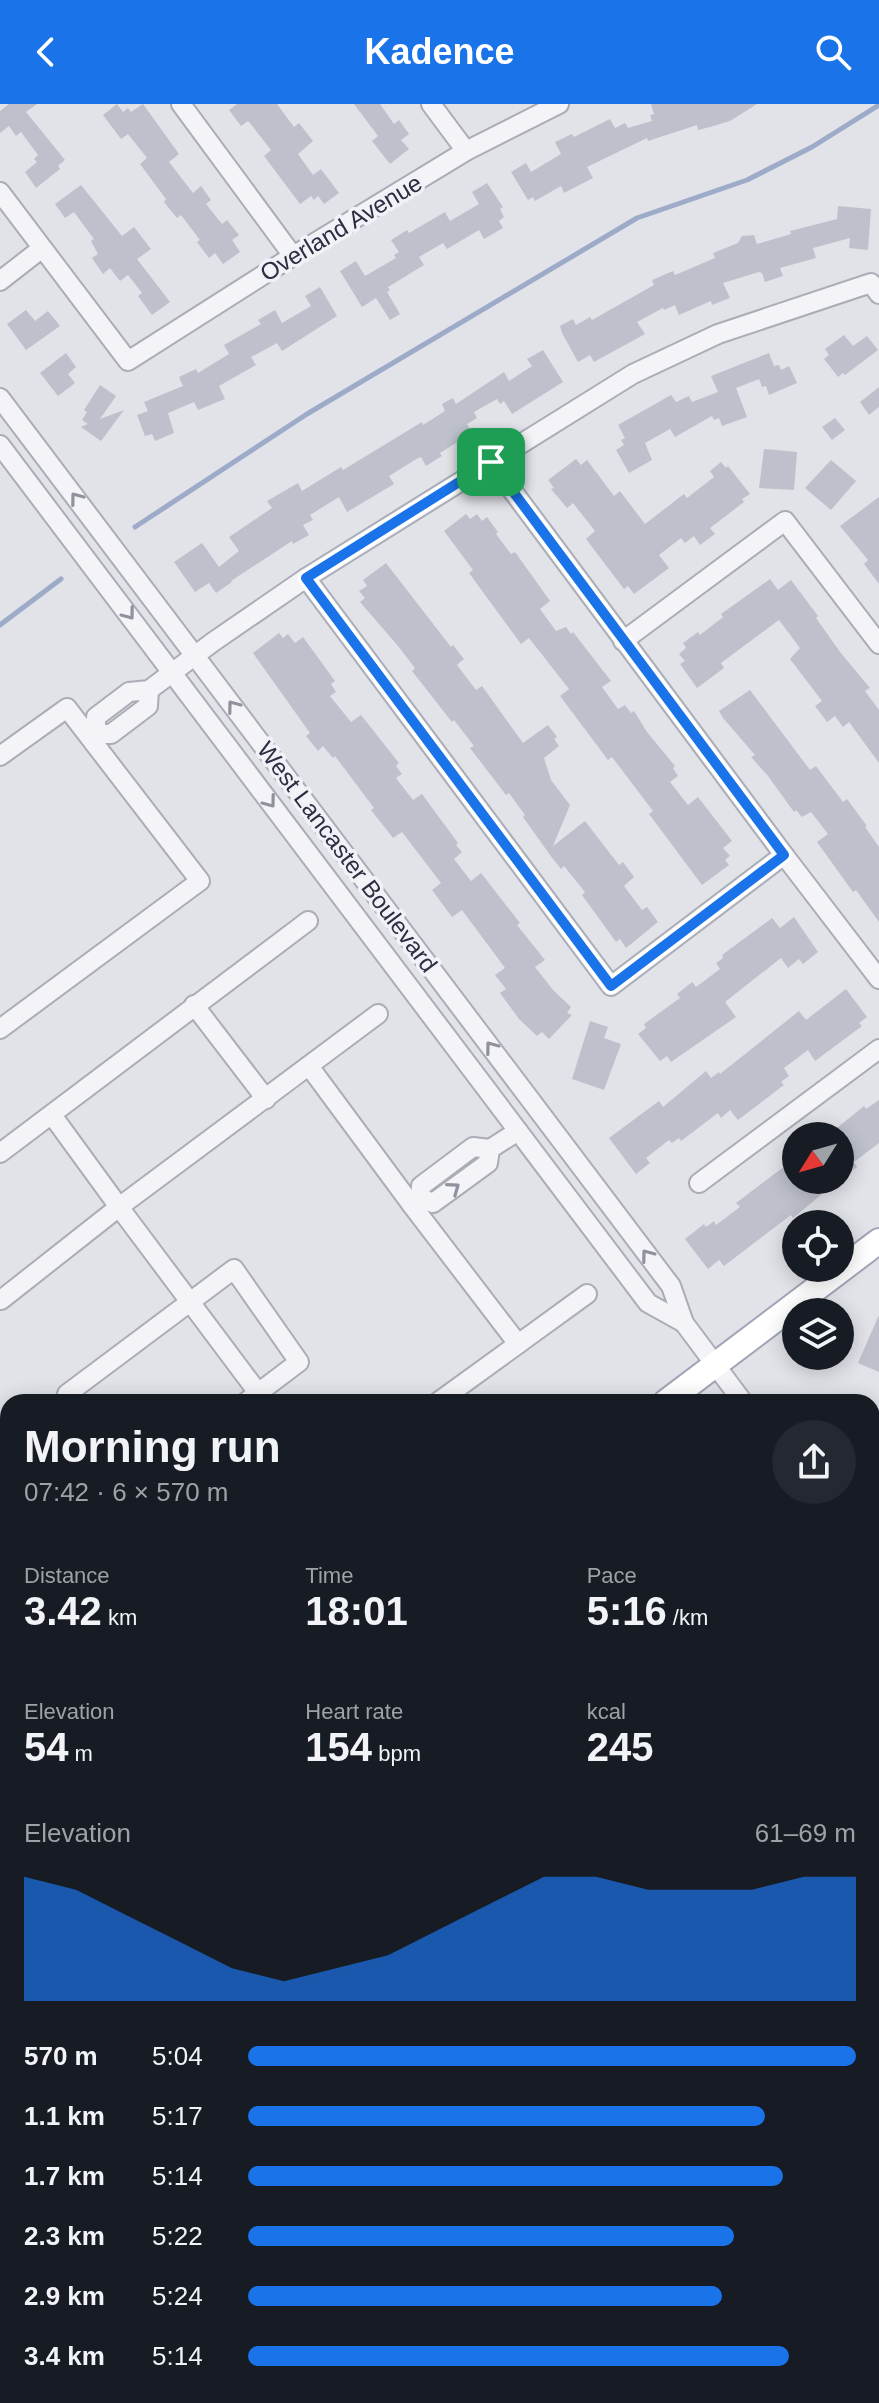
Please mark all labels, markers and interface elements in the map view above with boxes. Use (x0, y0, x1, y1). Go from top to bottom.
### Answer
icon: back (24, 30, 68, 74)
icon: search (811, 30, 855, 74)
text: Kadence (364, 31, 515, 72)
street label: Overland Avenue (255, 169, 426, 286)
pin (457, 428, 525, 496)
icon: arrive (469, 440, 513, 484)
one-way arrow (72, 492, 86, 507)
one-way arrow (119, 606, 133, 620)
one-way arrow (228, 700, 242, 714)
street label: West Lancaster Boulevard (252, 736, 443, 977)
one-way arrow (261, 793, 275, 808)
one-way arrow (486, 1041, 500, 1056)
north arrow (782, 1122, 854, 1194)
map controls (782, 1122, 854, 1370)
one-way arrow (445, 1183, 459, 1198)
button: locate (782, 1210, 854, 1282)
one-way arrow (643, 1249, 657, 1264)
button: layers (782, 1298, 854, 1370)
button: share (772, 1420, 856, 1504)
text: Morning run (24, 1422, 281, 1471)
text: 07:42 · 6 × 570 m (24, 1477, 229, 1507)
text: Distance (24, 1563, 110, 1588)
text: Time (305, 1563, 353, 1588)
text: Pace (587, 1563, 637, 1588)
text: 3.42 (24, 1589, 102, 1633)
text: 18:01 (305, 1589, 408, 1633)
text: 5:16 (587, 1589, 667, 1633)
text: km (102, 1605, 137, 1630)
text: /km (667, 1605, 708, 1630)
text: Elevation (24, 1699, 115, 1724)
text: Heart rate (305, 1699, 403, 1724)
text: kcal (587, 1699, 626, 1724)
text: 54 (24, 1725, 69, 1769)
text: 154 (305, 1725, 372, 1769)
text: 245 (587, 1725, 653, 1769)
text: m (69, 1741, 93, 1766)
text: bpm (372, 1741, 421, 1766)
text: Elevation (24, 1818, 131, 1848)
text: 61–69 m (755, 1818, 856, 1848)
text: 570 m (24, 2041, 98, 2071)
text: 5:04 (152, 2041, 203, 2071)
text: 1.1 km (24, 2101, 105, 2131)
text: 5:17 (152, 2101, 203, 2131)
text: 1.7 km (24, 2161, 105, 2191)
text: 5:14 (152, 2161, 203, 2191)
text: 2.3 km (24, 2221, 105, 2251)
text: 5:22 (152, 2221, 203, 2251)
text: 2.9 km (24, 2281, 105, 2311)
text: 5:24 (152, 2281, 203, 2311)
text: 3.4 km (24, 2341, 105, 2371)
text: 5:14 (152, 2341, 203, 2371)

